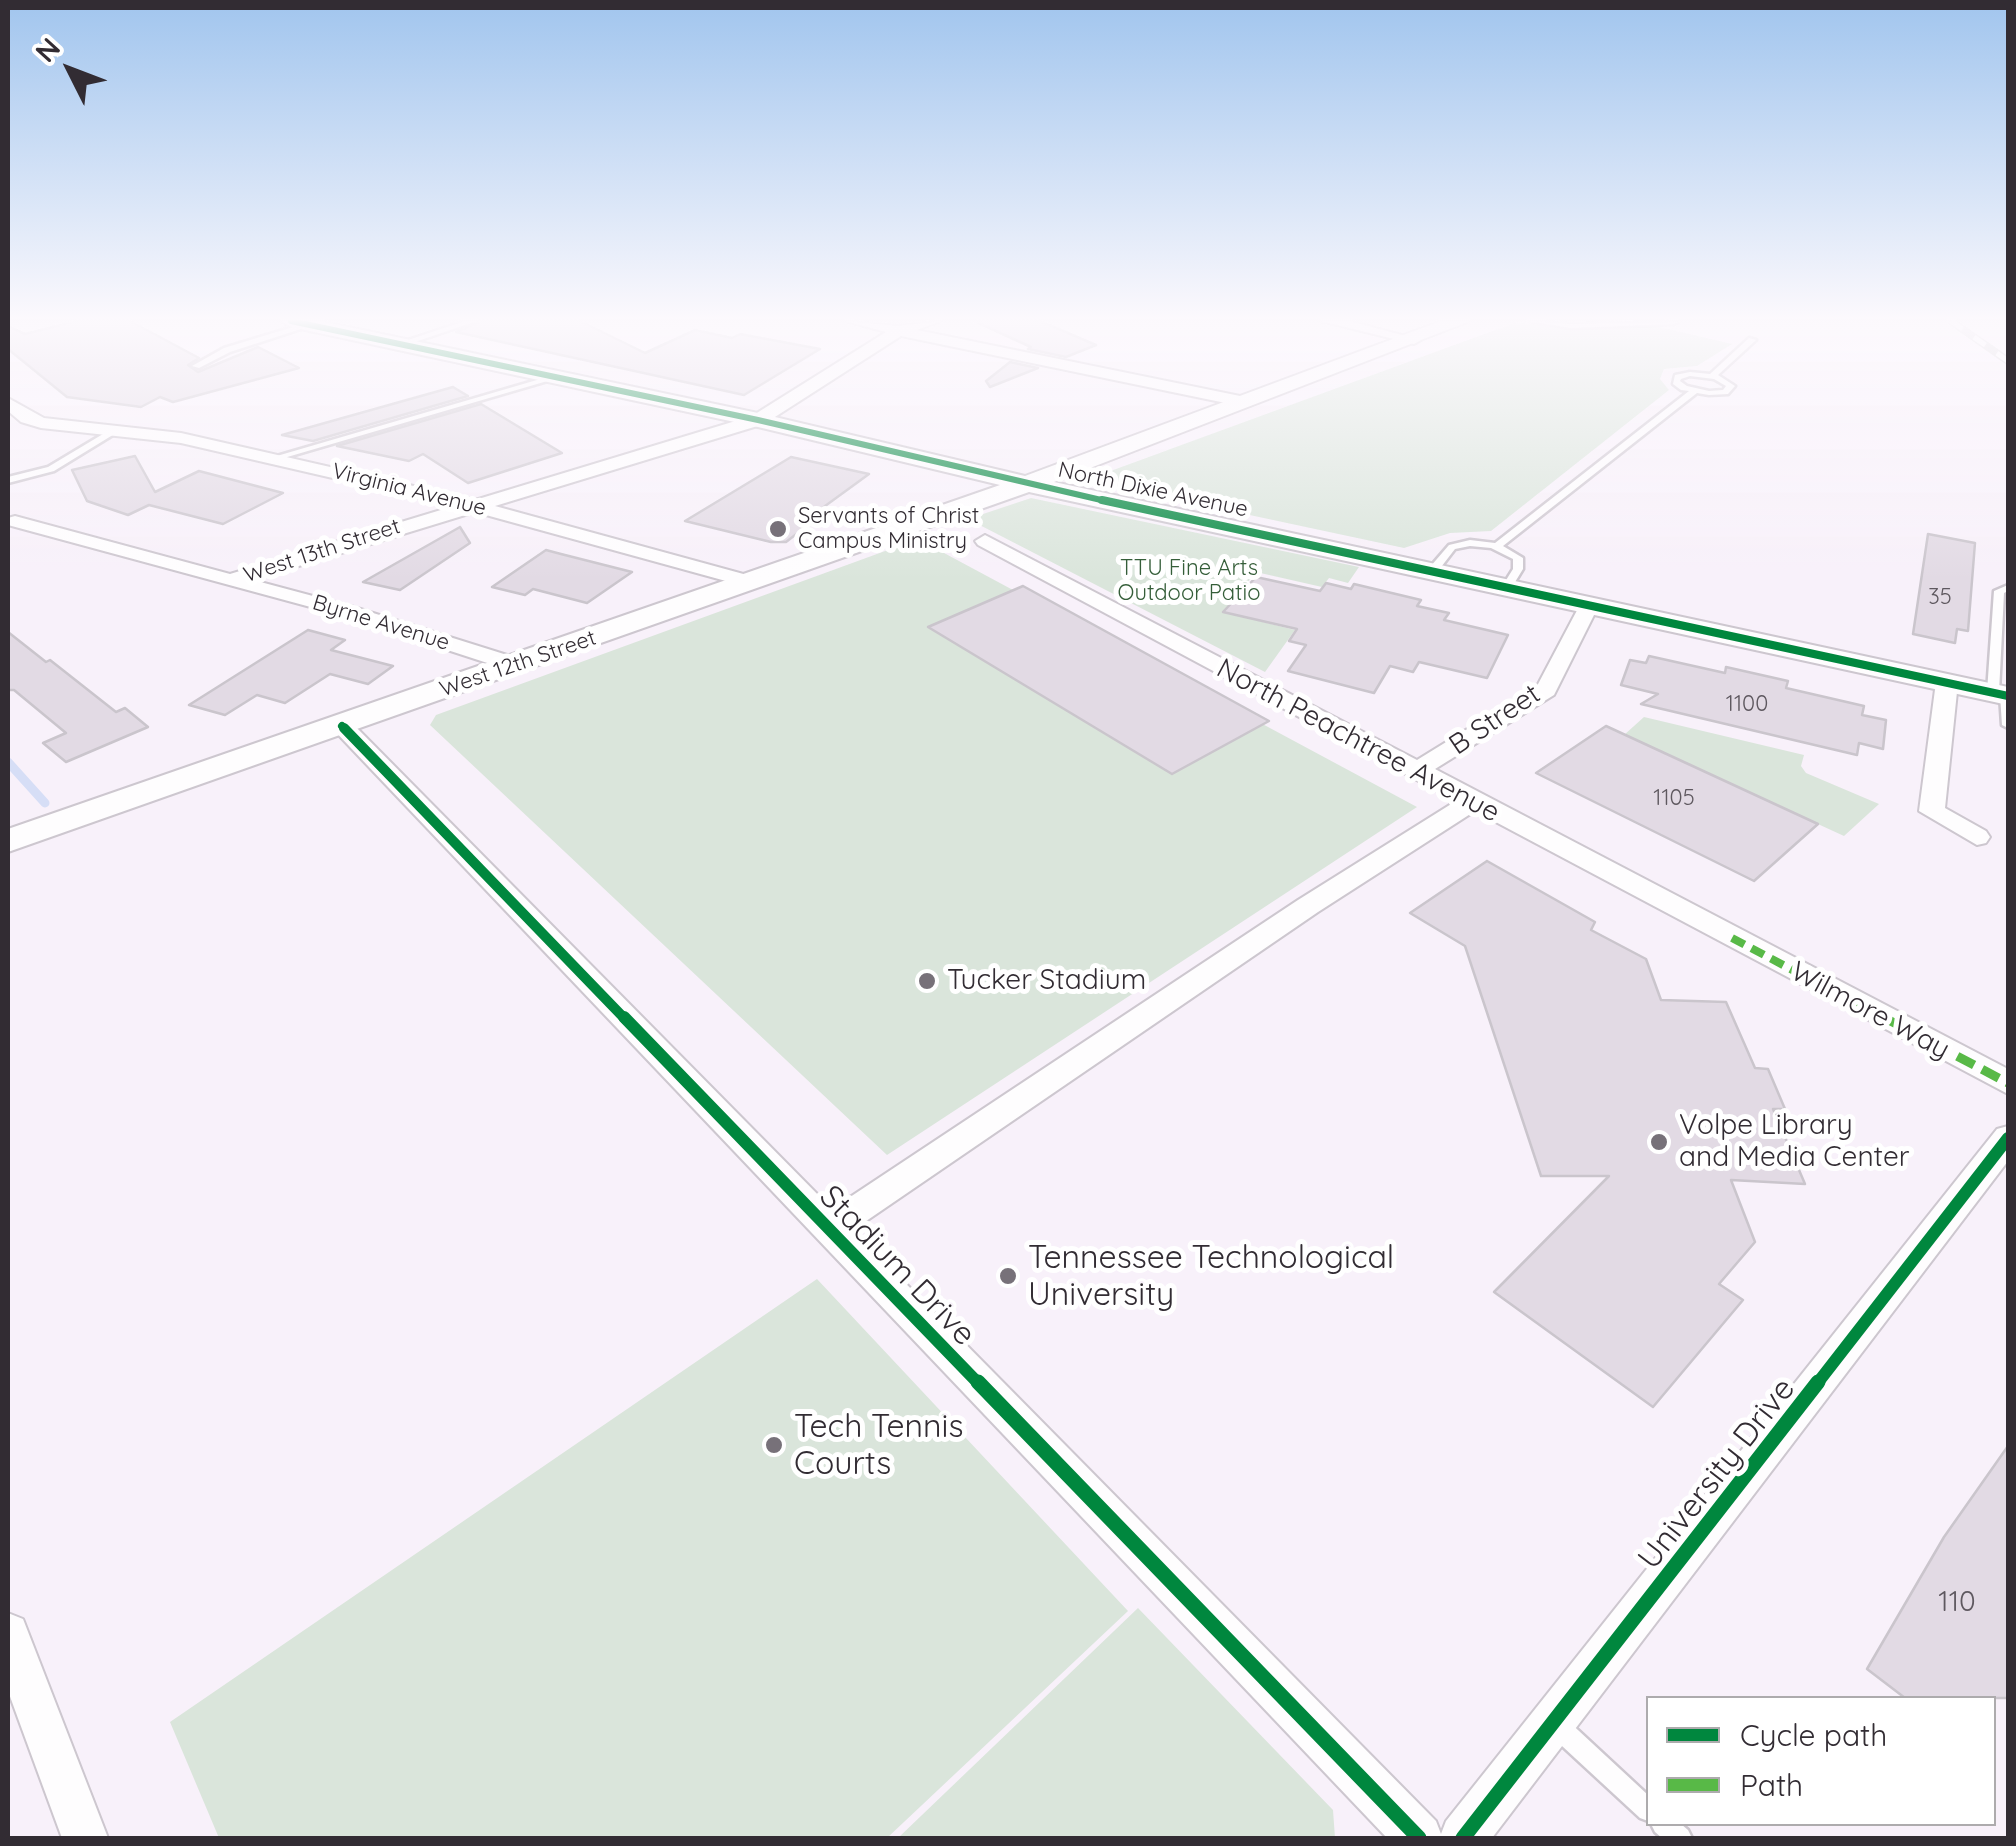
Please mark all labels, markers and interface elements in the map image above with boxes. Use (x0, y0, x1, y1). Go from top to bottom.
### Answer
north arrow (20, 20, 120, 120)
text: N (27, 30, 67, 69)
street label: North Dixie Avenue (1056, 457, 1250, 523)
street label: Virginia Avenue (329, 458, 489, 522)
place label: Servants of Christ Campus Ministry (798, 503, 979, 554)
street label: West 13th Street (240, 513, 404, 589)
marker: Servants of Christ Campus Ministry (767, 518, 789, 540)
park label: TTU Fine Arts Outdoor Patio (1118, 555, 1260, 606)
house number: 35 (1928, 584, 1952, 610)
street label: Byrne Avenue (309, 590, 453, 656)
street label: West 12th Street (436, 625, 600, 703)
street label: North Peachtree Avenue (1211, 652, 1505, 830)
street label: B Street (1443, 677, 1547, 763)
house number: 1100 (1726, 691, 1768, 717)
house number: 1105 (1653, 785, 1695, 811)
street label: Wilmore Way (1785, 955, 1955, 1067)
place label: Tucker Stadium (947, 964, 1146, 998)
marker: Tucker Stadium (916, 970, 938, 992)
place label: Volpe Library and Media Center (1679, 1109, 1910, 1175)
marker: Volpe Library and Media Center (1648, 1131, 1670, 1153)
street label: Stadium Drive (811, 1178, 983, 1354)
place label: Tennessee Technological University (1028, 1239, 1394, 1314)
marker: Tennessee Technological University (997, 1265, 1019, 1287)
street label: University Drive (1630, 1371, 1804, 1577)
place label: Tech Tennis Courts (794, 1408, 963, 1483)
marker: Tech Tennis Courts (763, 1434, 785, 1456)
house number: 110 (1938, 1586, 1976, 1620)
legend (1646, 1696, 1996, 1826)
text: Cycle path (1740, 1716, 1887, 1754)
text: Path (1740, 1766, 1803, 1804)

